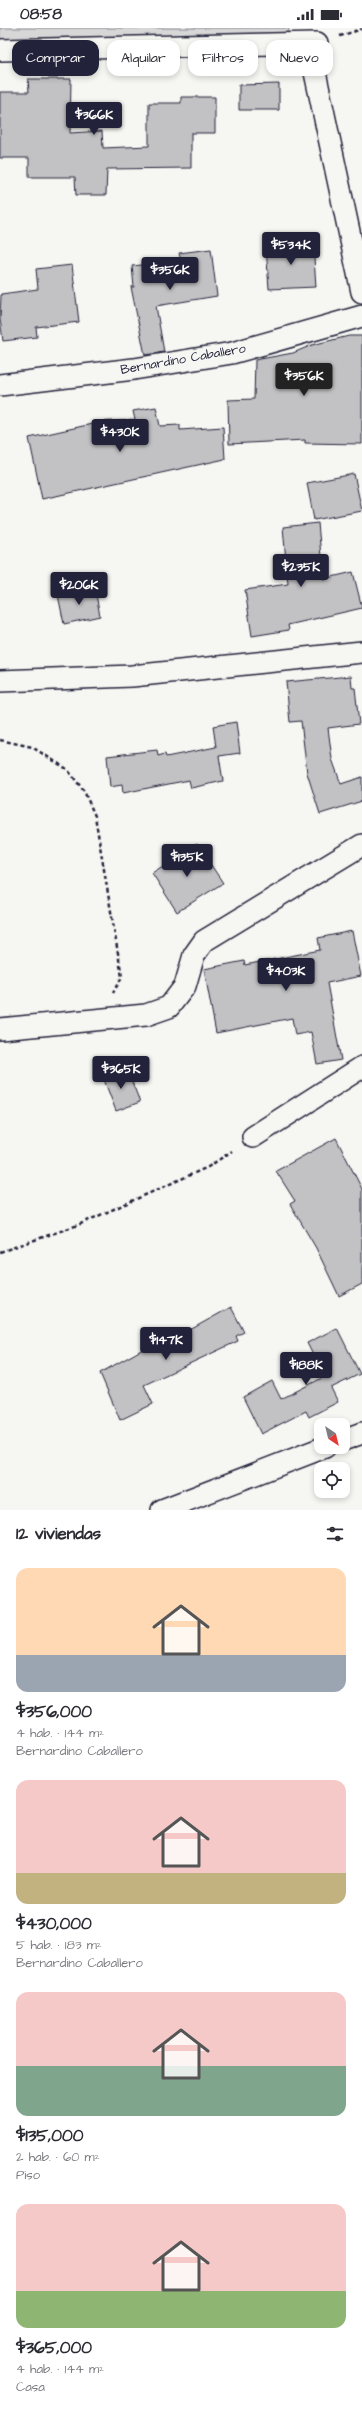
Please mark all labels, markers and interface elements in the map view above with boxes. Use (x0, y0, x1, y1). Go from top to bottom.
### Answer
text: 08:58 (20, 4, 62, 25)
chip: Comprar (12, 40, 99, 76)
chip: Alquilar (107, 40, 180, 76)
chip: Filtros (188, 40, 258, 76)
chip: Nuevo (266, 40, 333, 76)
pin: $366K (66, 102, 122, 136)
text: $366K (75, 106, 113, 124)
pin: $534K (263, 232, 319, 266)
text: $534K (271, 236, 311, 254)
pin: $356K (142, 257, 198, 291)
text: $356K (150, 261, 190, 279)
street label: Bernardino Caballero (119, 339, 248, 379)
pin: $356K (276, 363, 332, 397)
text: $356K (284, 367, 324, 385)
pin: $430K (92, 419, 148, 453)
text: $430K (101, 423, 139, 441)
pin: $235K (273, 554, 329, 588)
text: $235K (282, 558, 320, 576)
pin: $206K (51, 572, 107, 606)
text: $206K (60, 576, 98, 594)
pin: $135K (159, 844, 215, 878)
text: $135K (171, 848, 203, 866)
pin: $403K (258, 958, 314, 992)
text: $403K (267, 962, 305, 980)
pin: $365K (93, 1056, 149, 1090)
text: $365K (101, 1060, 141, 1078)
pin: $147K (138, 1327, 194, 1361)
text: $147K (149, 1331, 183, 1349)
pin: $188K (278, 1352, 334, 1386)
text: $188K (289, 1356, 323, 1374)
north arrow (314, 1418, 350, 1454)
map controls (314, 1418, 350, 1498)
button: locate (314, 1462, 350, 1498)
text: 12 viviendas (16, 1522, 101, 1546)
icon: filters (324, 1523, 346, 1545)
icon: home (145, 1594, 217, 1666)
text: $356,000 (16, 1700, 92, 1724)
text: 4 hab. · 144 m² (16, 1724, 104, 1742)
text: Bernardino Caballero (16, 1742, 143, 1760)
icon: home (145, 1806, 217, 1878)
text: $430,000 (16, 1912, 92, 1936)
text: 5 hab. · 183 m² (16, 1936, 102, 1954)
text: Bernardino Caballero (16, 1954, 143, 1972)
icon: home (145, 2018, 217, 2090)
text: $135,000 (16, 2124, 84, 2148)
text: 2 hab. · 60 m² (16, 2148, 100, 2166)
text: Piso (16, 2166, 40, 2184)
icon: home (145, 2230, 217, 2302)
text: $365,000 (16, 2336, 92, 2360)
text: 4 hab. · 144 m² (16, 2360, 104, 2378)
text: Casa (16, 2378, 45, 2396)

